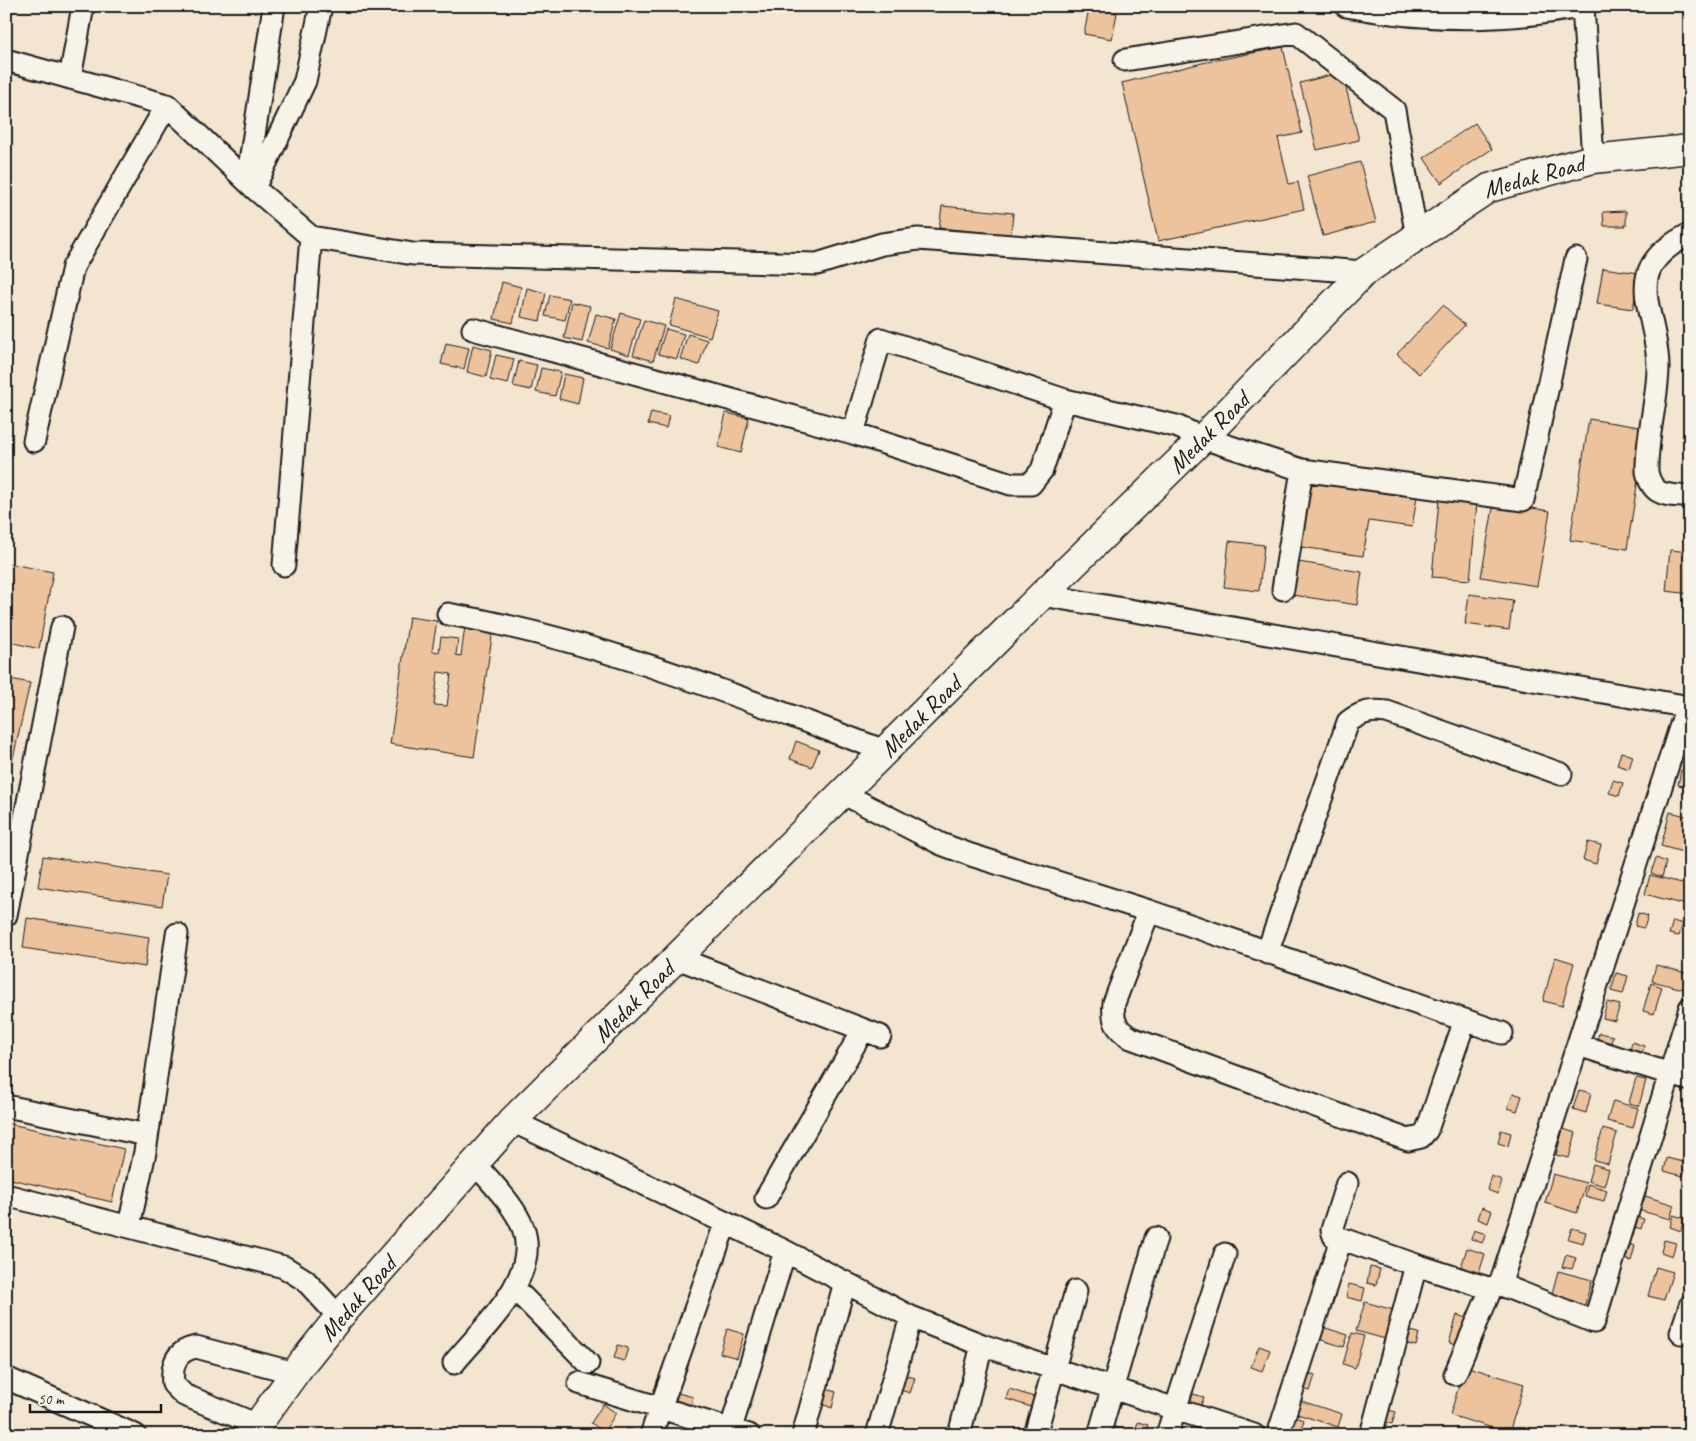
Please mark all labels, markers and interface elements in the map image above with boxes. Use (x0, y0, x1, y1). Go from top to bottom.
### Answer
street label: Medak Road (1480, 146, 1591, 206)
street label: Medak Road (1161, 383, 1259, 481)
street label: Medak Road (873, 667, 971, 765)
street label: Medak Road (586, 952, 684, 1050)
street label: Medak Road (312, 1247, 406, 1348)
scale bar (30, 1381, 161, 1413)
text: 50 m (38, 1390, 65, 1409)

